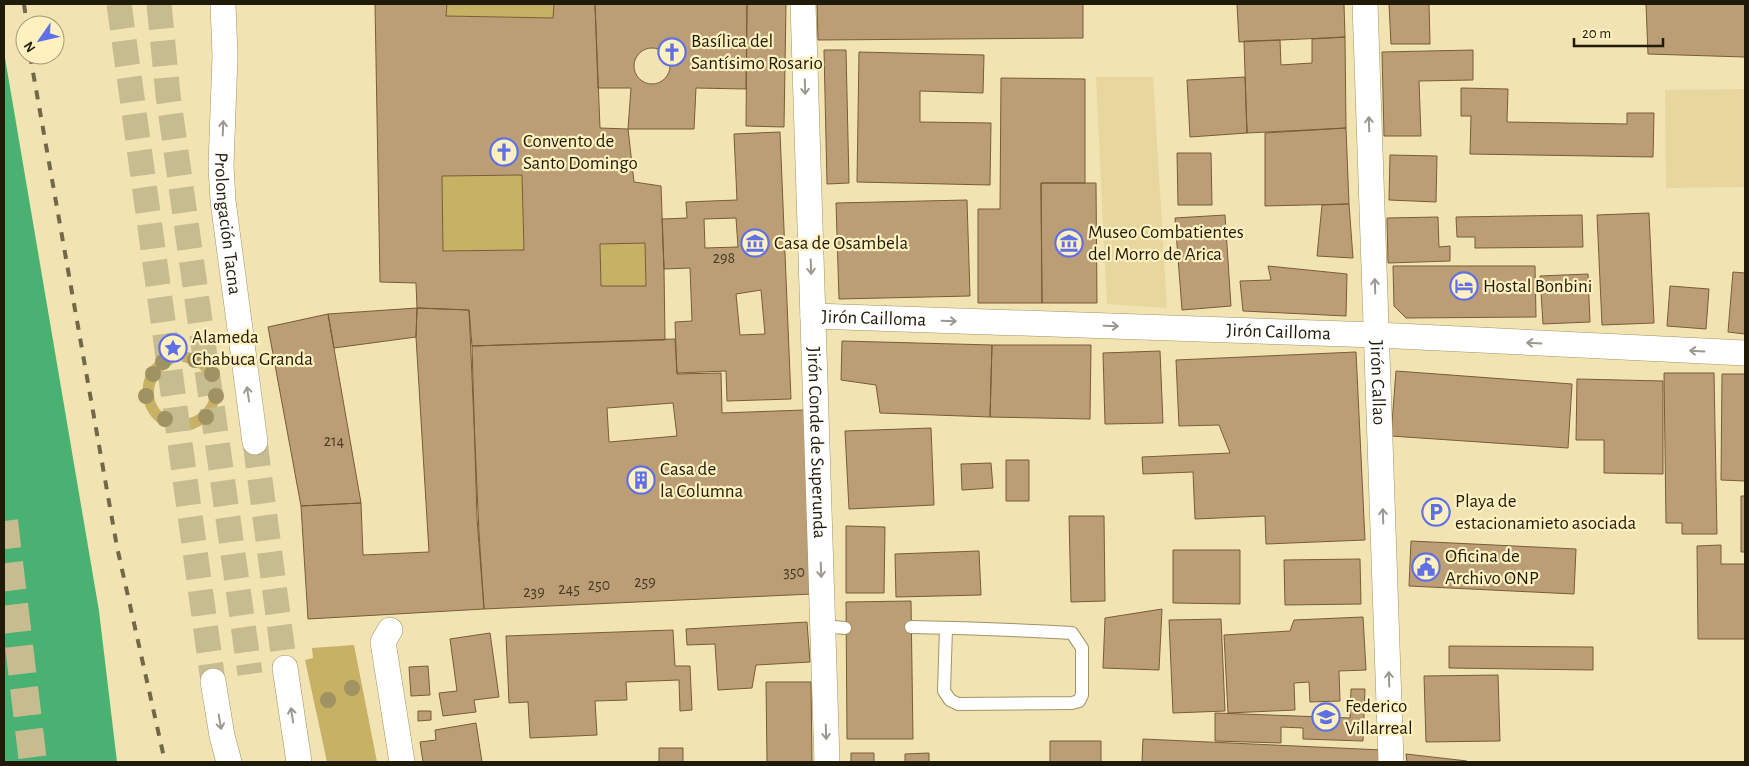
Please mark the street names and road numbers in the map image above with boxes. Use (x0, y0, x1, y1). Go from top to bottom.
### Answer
street label: Prolongación Tacna (211, 152, 245, 296)
street label: Jirón Cailloma (821, 307, 927, 329)
street label: Jirón Cailloma (1226, 320, 1332, 343)
street label: Jirón Callao (1367, 340, 1389, 426)
street label: Jirón Conde de Superunda (804, 347, 829, 539)

